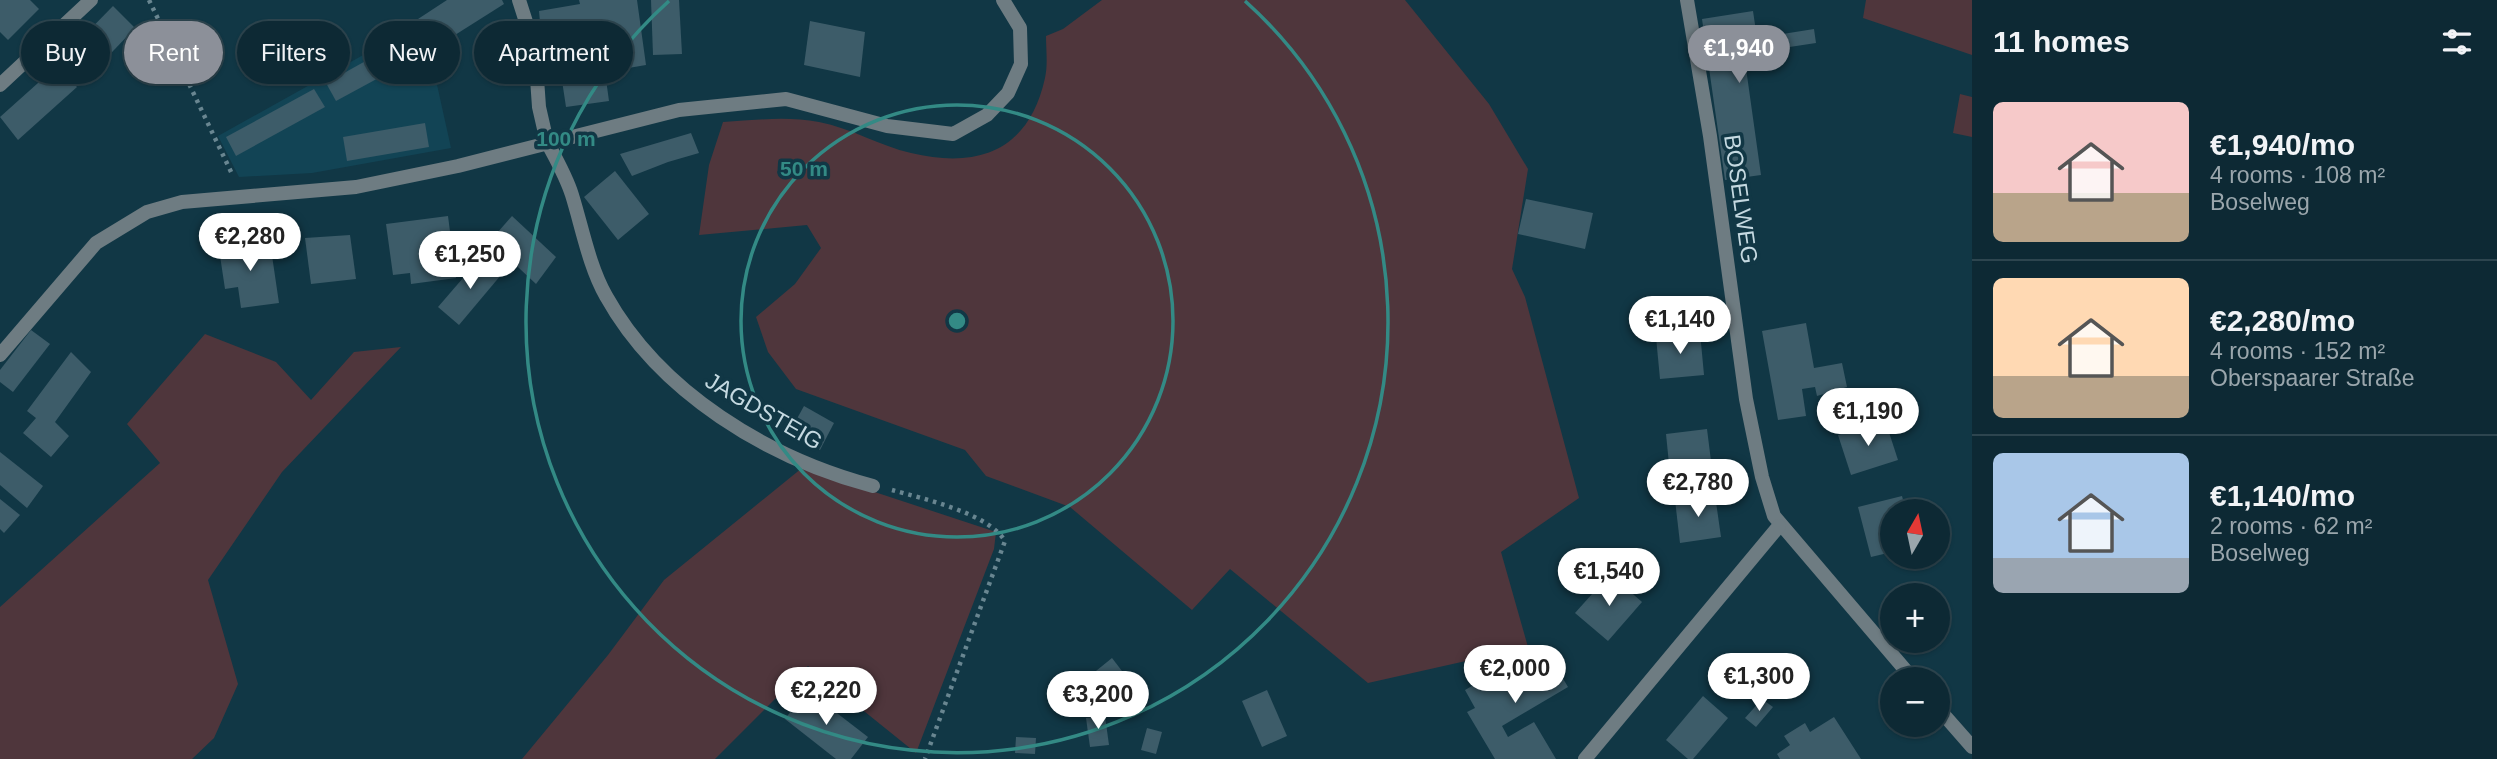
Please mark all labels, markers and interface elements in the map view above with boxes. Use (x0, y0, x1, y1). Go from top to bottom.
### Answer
chip: Buy (21, 21, 110, 84)
chip: Rent (124, 21, 223, 84)
chip: Filters (237, 21, 350, 84)
chip: New (364, 21, 460, 84)
chip: Apartment (474, 21, 633, 84)
icon: filters (2438, 23, 2476, 61)
pin: €1,940 (1682, 25, 1796, 85)
text: 11 homes (1993, 25, 2130, 58)
text: €1,940 (1704, 35, 1774, 61)
text: 100 m (536, 127, 596, 150)
text: €1,940/mo (2210, 128, 2355, 161)
icon: home (2049, 130, 2133, 214)
street label: BOSELWEG (1719, 133, 1763, 265)
text: 50 m (780, 157, 828, 180)
text: 4 rooms · 108 m² (2210, 162, 2385, 188)
text: Boselweg (2210, 189, 2310, 215)
pin: €2,280 (193, 214, 307, 273)
text: €2,280 (215, 223, 285, 249)
pin: €1,250 (413, 232, 527, 291)
text: €1,250 (435, 241, 505, 267)
pin: €1,140 (1623, 296, 1737, 356)
text: €2,280/mo (2210, 304, 2355, 337)
text: €1,140 (1645, 306, 1715, 332)
icon: home (2049, 306, 2133, 390)
centre of rings (945, 309, 969, 333)
text: 4 rooms · 152 m² (2210, 338, 2385, 364)
text: Oberspaarer Straße (2210, 365, 2415, 391)
street label: JAGDSTEIG (701, 367, 827, 455)
pin: €1,190 (1811, 388, 1925, 448)
text: €1,190 (1833, 398, 1903, 424)
pin: €2,780 (1641, 460, 1755, 519)
text: €2,780 (1663, 469, 1733, 495)
text: €1,140/mo (2210, 479, 2355, 512)
icon: home (2049, 481, 2133, 565)
north arrow (1880, 499, 1950, 569)
map controls (1880, 499, 1950, 737)
text: 2 rooms · 62 m² (2210, 513, 2372, 539)
text: Boselweg (2210, 540, 2310, 566)
pin: €1,540 (1552, 548, 1666, 608)
text: €1,540 (1574, 558, 1644, 584)
button: + (1880, 583, 1950, 653)
pin: €2,000 (1458, 646, 1572, 705)
pin: €1,300 (1702, 654, 1816, 713)
text: €2,000 (1480, 655, 1550, 681)
text: €1,300 (1724, 663, 1794, 689)
button: − (1880, 667, 1950, 737)
pin: €2,220 (769, 668, 883, 727)
pin: €3,200 (1041, 672, 1155, 731)
text: €2,220 (791, 677, 861, 703)
text: €3,200 (1063, 681, 1133, 707)

